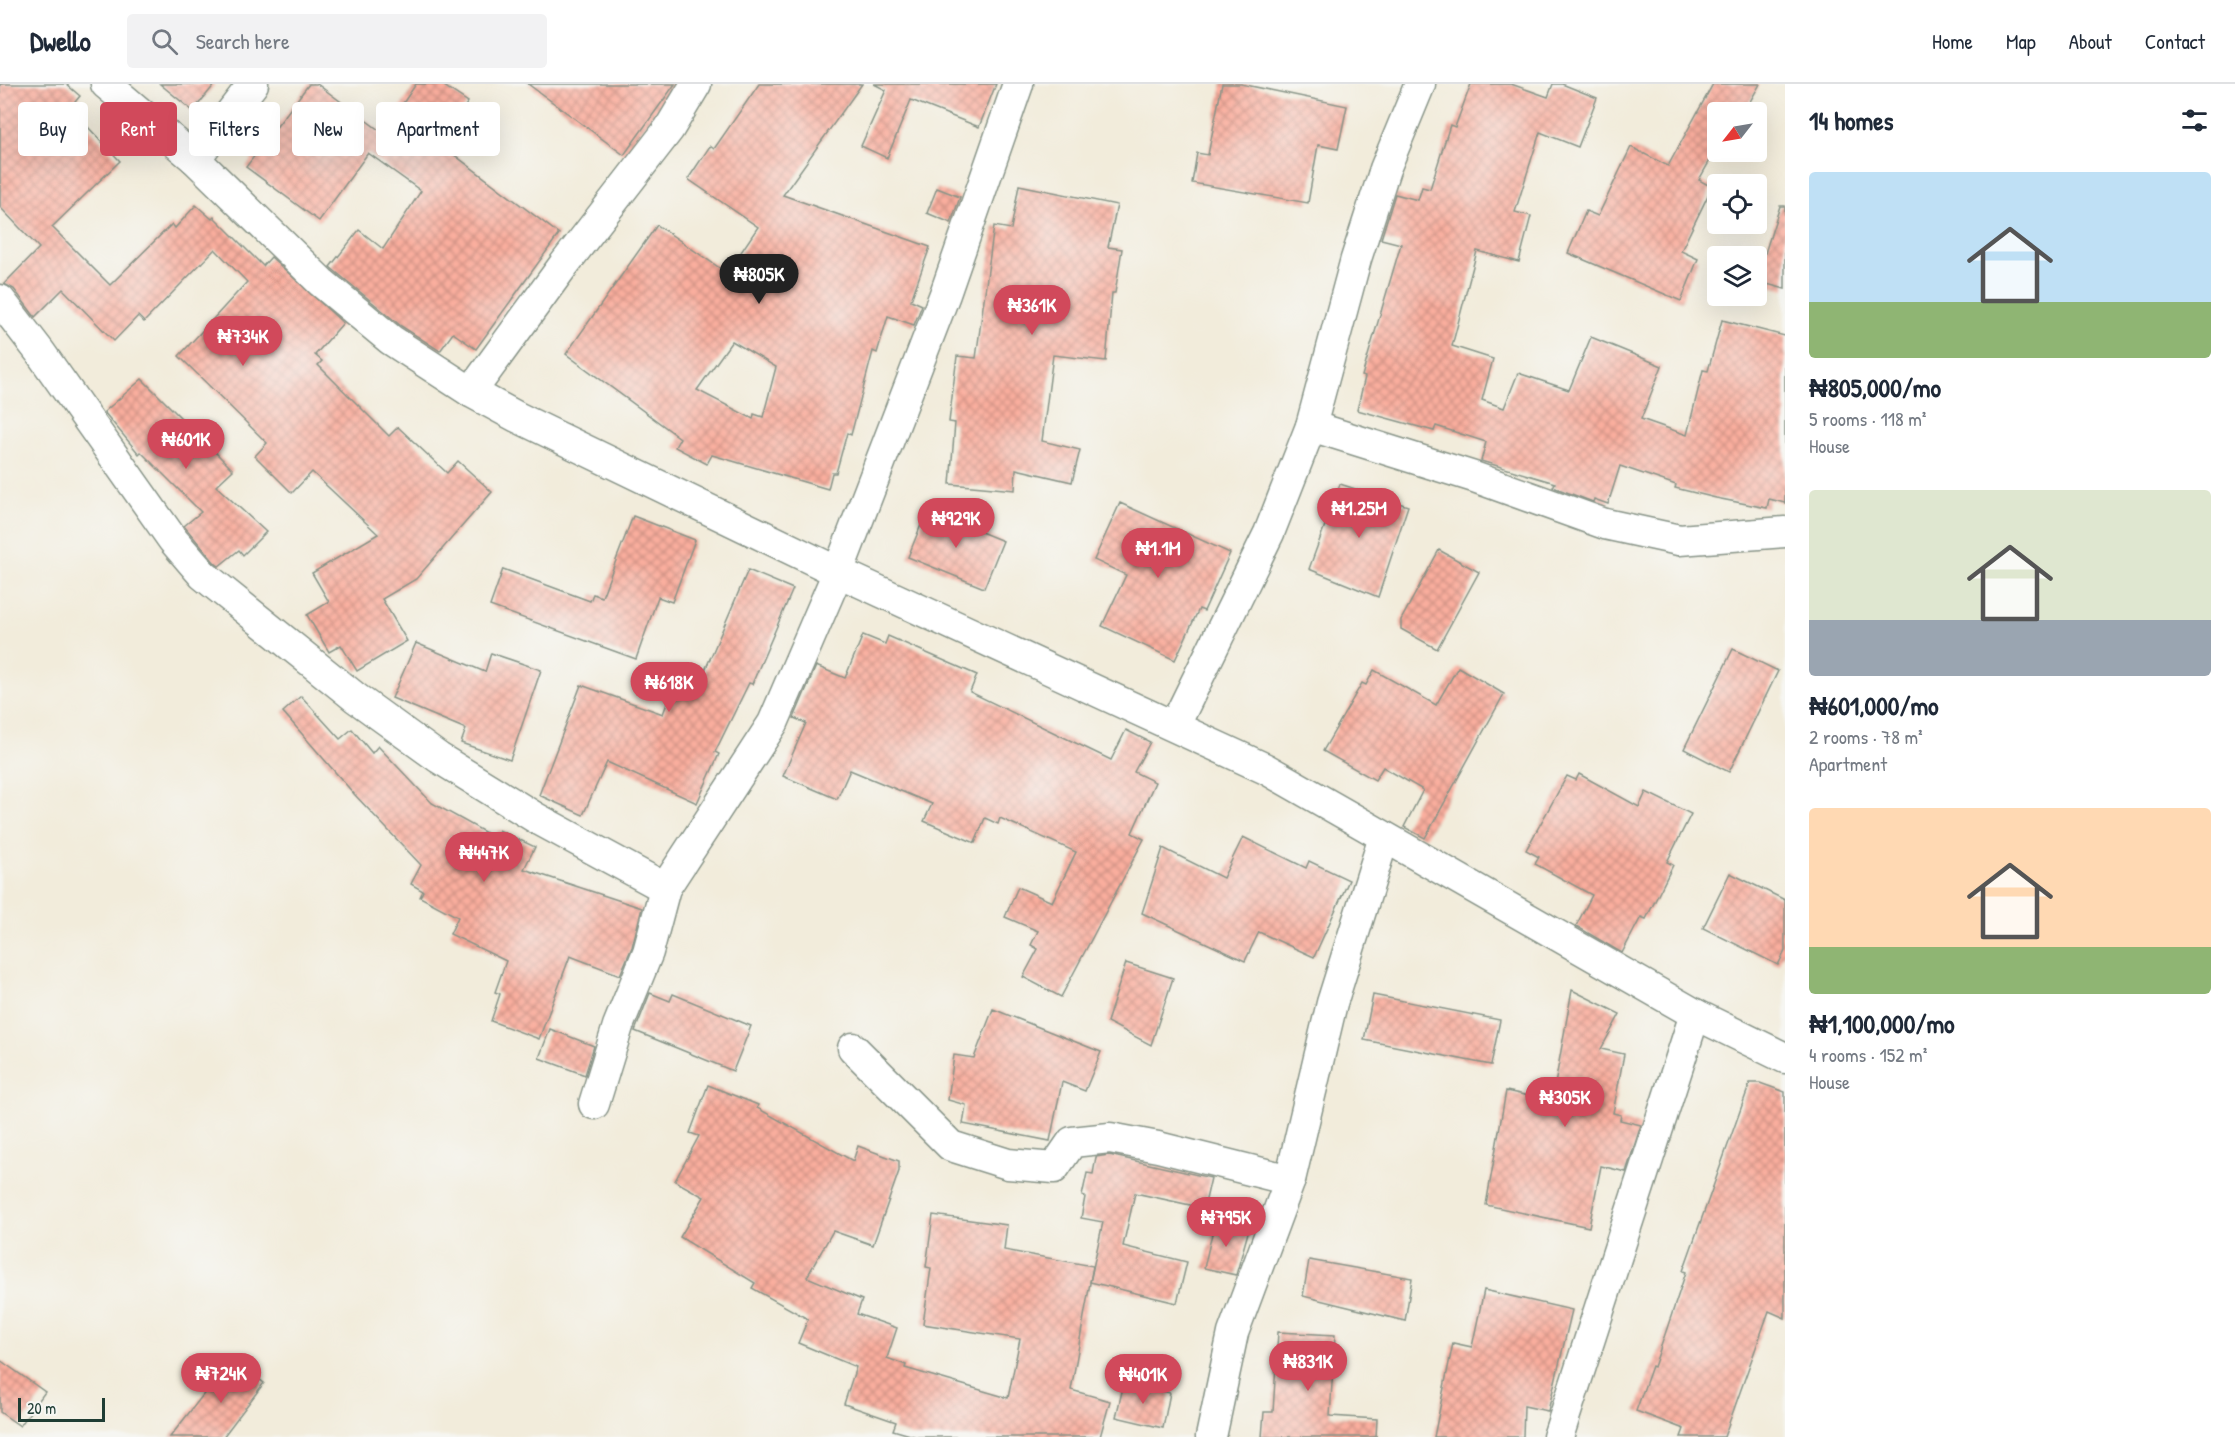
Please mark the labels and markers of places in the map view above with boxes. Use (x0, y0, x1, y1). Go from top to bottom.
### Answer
pin: ₦805K (717, 254, 801, 305)
pin: ₦361K (990, 285, 1074, 336)
pin: ₦734K (201, 316, 285, 367)
pin: ₦601K (144, 419, 228, 470)
pin: ₦1.25M (1310, 488, 1408, 539)
pin: ₦929K (914, 498, 998, 549)
pin: ₦1.1M (1116, 528, 1200, 579)
pin: ₦618K (627, 662, 711, 713)
pin: ₦447K (442, 832, 526, 883)
pin: ₦305K (1523, 1077, 1607, 1128)
pin: ₦795K (1184, 1197, 1268, 1248)
pin: ₦831K (1266, 1341, 1350, 1392)
pin: ₦724K (179, 1353, 263, 1404)
pin: ₦401K (1101, 1354, 1185, 1405)

